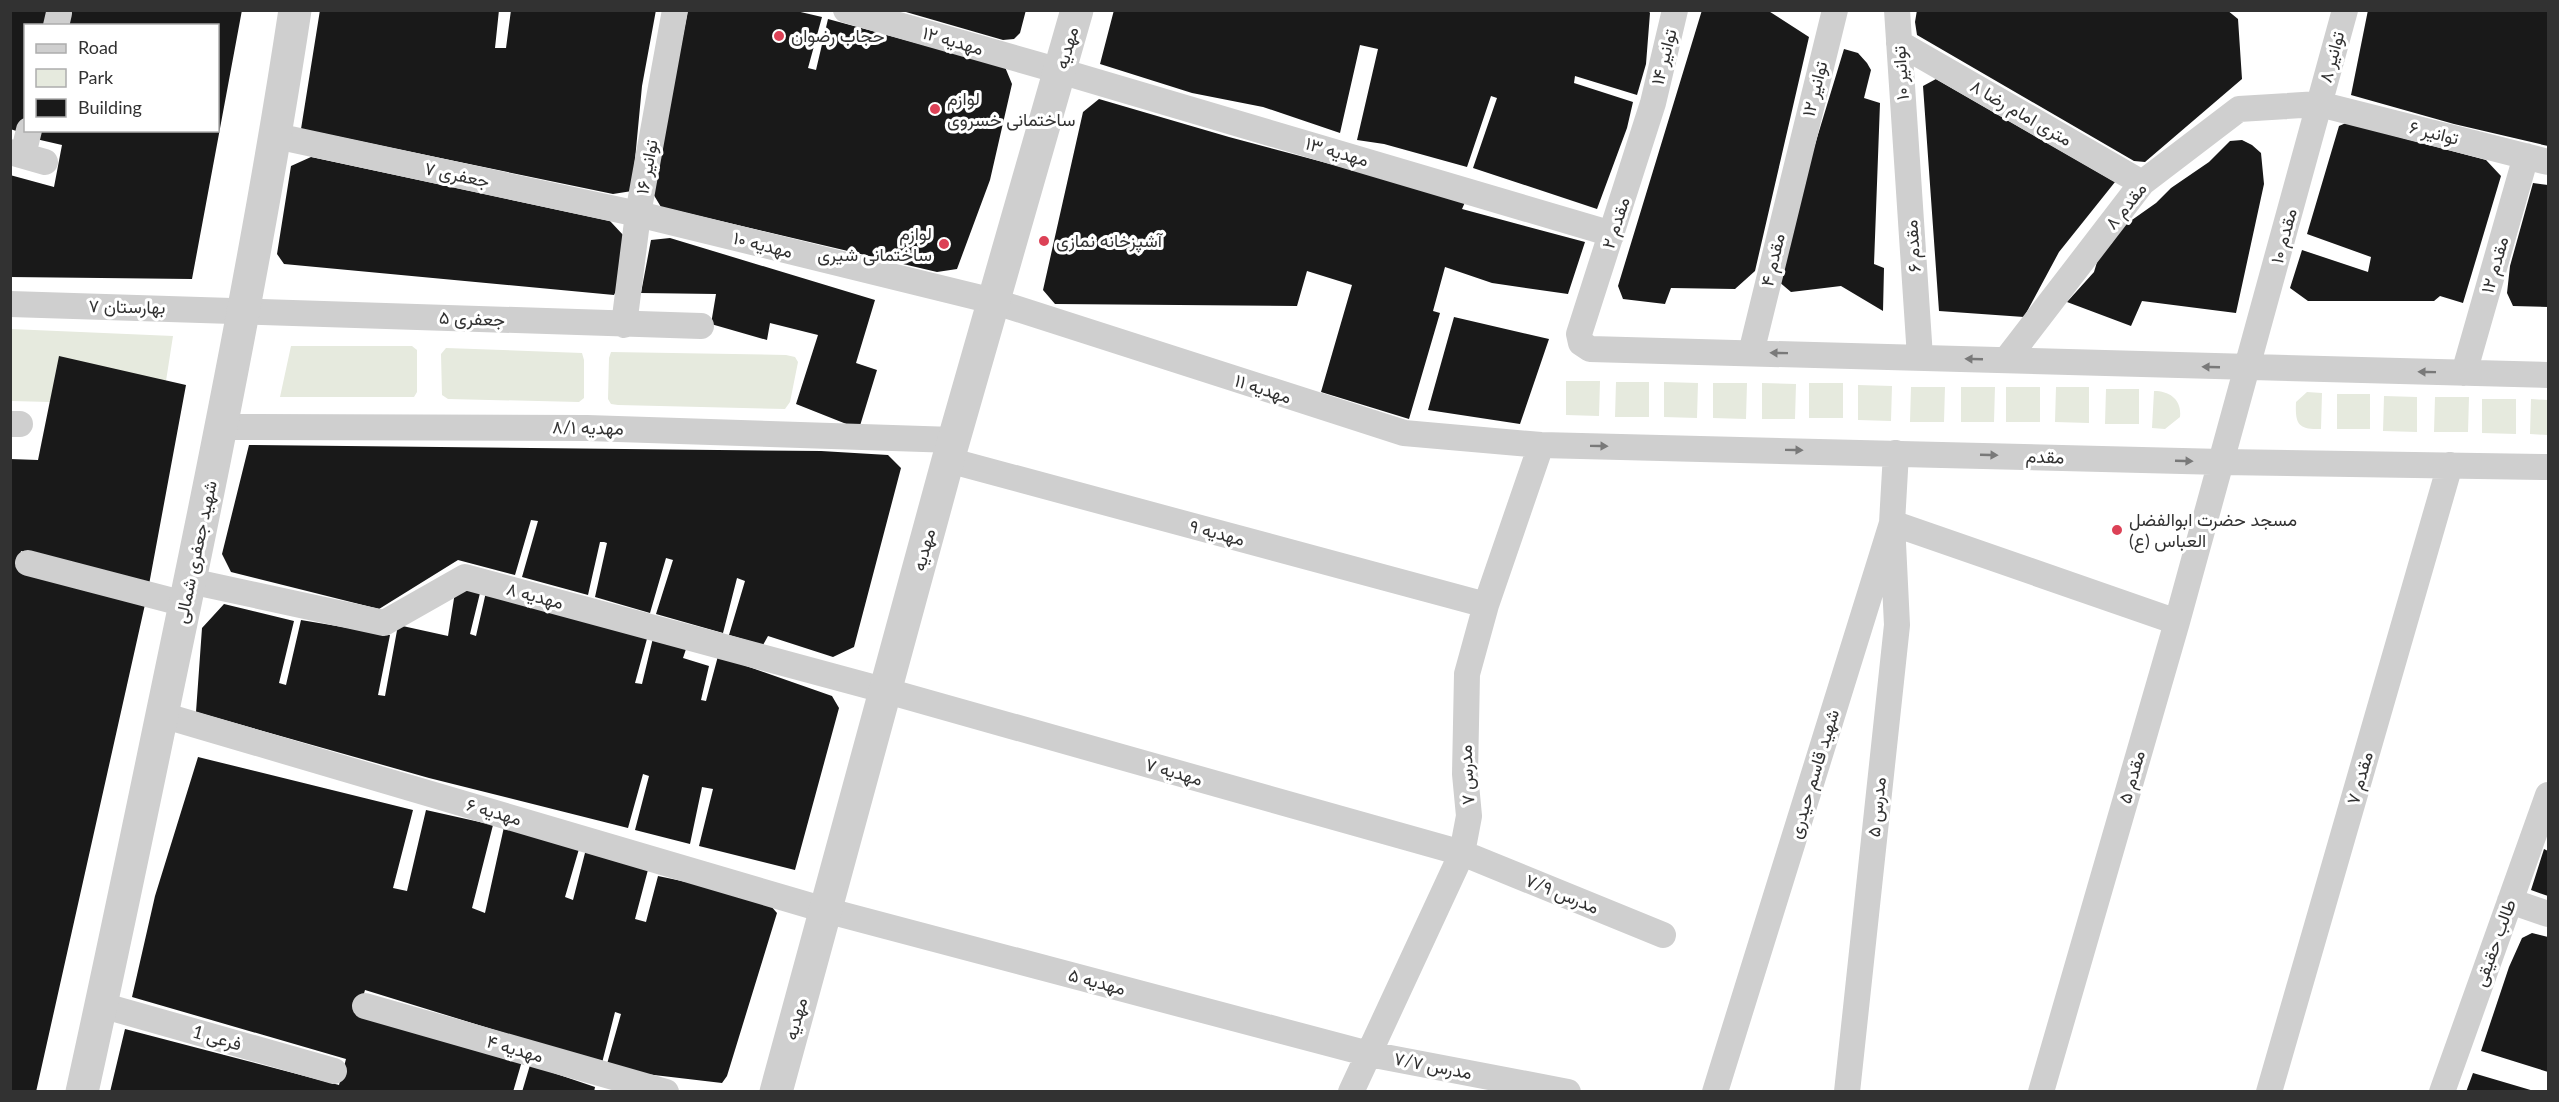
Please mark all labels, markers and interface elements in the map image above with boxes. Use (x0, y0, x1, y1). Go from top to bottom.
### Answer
street label: مهدیه ۱۲ (920, 21, 986, 60)
legend (24, 24, 219, 132)
place label: حجاب رضوان (791, 24, 885, 47)
street label: مهدیه (1050, 24, 1084, 72)
street label: توانیر ۱۴ (1645, 26, 1682, 87)
marker: حجاب رضوان (772, 29, 786, 43)
street label: توانیر ۸ (2314, 29, 2349, 85)
text: Road (78, 36, 118, 58)
street label: توانیر ۱۰ (1887, 45, 1914, 101)
street label: توانیر ۱۲ (1797, 59, 1832, 119)
text: Park (78, 66, 114, 88)
street label: ۸ متری امام رضا (1966, 74, 2076, 152)
place label: لوازم ساختمانی خسروی (947, 87, 1076, 131)
text: Building (78, 96, 142, 118)
marker: لوازم ساختمانی خسروی (928, 102, 942, 116)
street label: توانیر ۶ (2407, 115, 2461, 150)
street label: مهدیه ۱۳ (1303, 132, 1371, 171)
street label: توانیر ۱۶ (630, 138, 663, 196)
street label: جعفری ۷ (422, 156, 492, 193)
street label: مقدم ۸ (2100, 177, 2152, 235)
street label: مقدم ۲ (1596, 194, 1636, 252)
street label: مقدم ۱۰ (2265, 206, 2303, 266)
street label: مقدم ۶ (1899, 219, 1927, 273)
place label: لوازم ساختمانی شیری (817, 222, 932, 266)
street label: مهدیه ۱۰ (731, 226, 795, 263)
place label: آشپزخانه نمازی (1056, 229, 1164, 253)
street label: مقدم ۴ (1755, 231, 1791, 289)
marker: آشپزخانه نمازی (1037, 234, 1051, 248)
street label: مقدم ۱۲ (2475, 234, 2515, 296)
marker: لوازم ساختمانی شیری (937, 237, 951, 251)
street label: بهارستان ۷ (88, 294, 166, 319)
street label: جعفری ۵ (439, 306, 506, 331)
one-way arrow (1770, 349, 1789, 358)
one-way arrow (1965, 354, 1984, 363)
one-way arrow (2202, 362, 2221, 371)
one-way arrow (2418, 367, 2437, 377)
street label: مهدیه ۱۱ (1232, 369, 1294, 408)
street label: مهدیه ۸/۱ (552, 415, 624, 440)
one-way arrow (1590, 441, 1609, 451)
street label: مقدم (2025, 444, 2065, 470)
one-way arrow (1785, 446, 1804, 455)
one-way arrow (1979, 451, 1998, 460)
one-way arrow (2174, 456, 2193, 466)
street label: شهید جعفری شمالی (169, 478, 222, 625)
place label: مسجد حضرت ابوالفضل العباس (ع) (2129, 508, 2297, 553)
street label: مهدیه ۹ (1187, 514, 1247, 551)
marker: مسجد حضرت ابوالفضل العباس (ع) (2110, 523, 2124, 537)
street label: مهدیه (907, 526, 940, 574)
street label: مهدیه ۸ (504, 577, 566, 614)
street label: شهید قاسم حیدری (1783, 706, 1845, 842)
street label: مدرس ۷ (1453, 744, 1480, 806)
street label: مقدم ۵ (2113, 748, 2151, 806)
street label: مقدم ۷ (2341, 749, 2379, 807)
street label: مهدیه ۷ (1143, 752, 1205, 791)
street label: مدرس ۵ (1862, 776, 1891, 838)
street label: مهدیه ۶ (464, 793, 524, 830)
street label: مدرس ۷/۹ (1522, 868, 1602, 919)
street label: طالب حقیقی (2468, 896, 2521, 990)
street label: مهدیه ۵ (1066, 963, 1128, 1000)
street label: مهدیه (779, 995, 812, 1043)
street label: فرعی 1 (190, 1020, 244, 1055)
street label: مهدیه ۴ (484, 1029, 546, 1068)
street label: مدرس ۷/۷ (1392, 1047, 1474, 1084)

